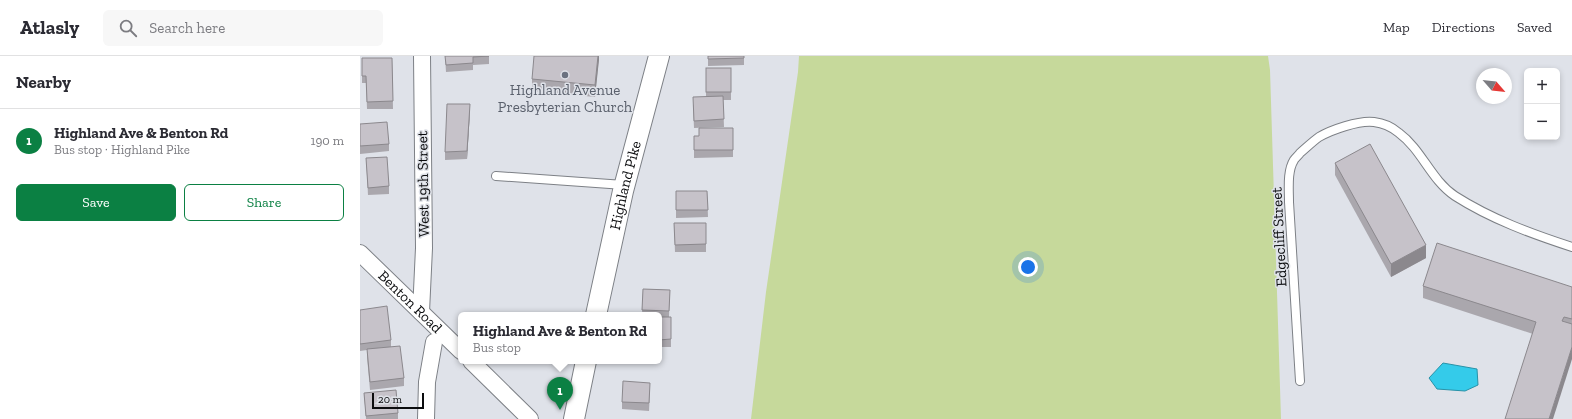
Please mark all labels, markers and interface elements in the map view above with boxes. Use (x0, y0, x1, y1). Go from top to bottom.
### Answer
search box (103, 10, 383, 46)
text: Atlasly (20, 16, 79, 39)
icon: search (117, 17, 139, 39)
text: Search here (149, 19, 225, 37)
text: Map (1383, 19, 1410, 36)
text: Directions (1432, 19, 1495, 36)
text: Saved (1517, 19, 1552, 36)
north arrow (1476, 68, 1512, 104)
map controls (1524, 68, 1560, 140)
button: + (1524, 68, 1560, 104)
marker: Highland Avenue Presbyterian Church (560, 70, 570, 80)
text: Nearby (16, 72, 71, 92)
place label: Highland Avenue Presbyterian Church (498, 81, 633, 116)
button: − (1524, 104, 1560, 140)
text: Highland Ave & Benton Rd (54, 124, 228, 142)
street label: West 19th Street (413, 130, 433, 237)
text: 1 (26, 133, 32, 148)
text: 190 m (310, 133, 344, 148)
street label: Highland Pike (606, 139, 645, 231)
text: Bus stop · Highland Pike (54, 142, 190, 157)
button: Save (16, 184, 176, 221)
button: Share (184, 184, 344, 221)
street label: Edgecliff Street (1267, 186, 1291, 287)
your location (1018, 257, 1038, 277)
street label: Benton Road (374, 267, 447, 337)
popup (458, 312, 662, 364)
text: Highland Ave & Benton Rd (473, 322, 647, 340)
text: Bus stop (473, 340, 521, 355)
pin: 1 (547, 377, 573, 410)
scale bar (372, 391, 424, 410)
text: 20 m (378, 393, 402, 406)

